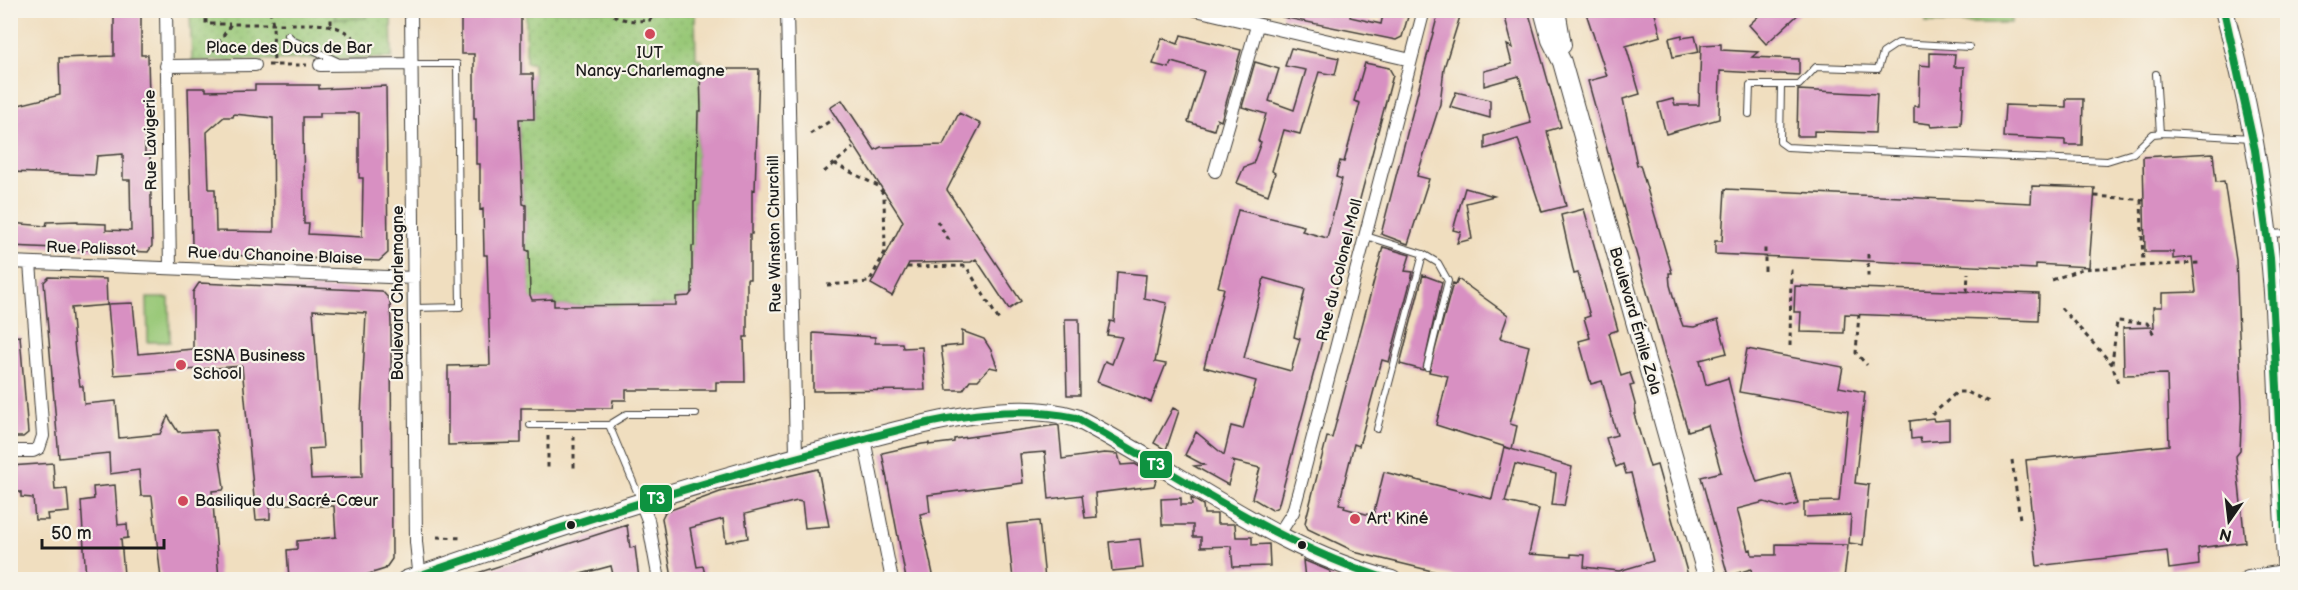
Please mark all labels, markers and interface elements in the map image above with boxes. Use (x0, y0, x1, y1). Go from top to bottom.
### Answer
marker: IUT Nancy-Charlemagne (643, 27, 657, 41)
street label: Place des Ducs de Bar (206, 39, 372, 58)
place label: IUT Nancy-Charlemagne (575, 44, 725, 81)
street label: Rue Lavigerie (141, 89, 161, 191)
street label: Rue Winston Churchill (764, 155, 786, 313)
street label: Rue du Colonel Moll (1313, 197, 1367, 343)
street label: Boulevard Charlemagne (389, 205, 408, 381)
street label: Rue Palissot (46, 238, 136, 260)
street label: Rue du Chanoine Blaise (187, 243, 363, 269)
street label: Boulevard Émile Zola (1605, 244, 1667, 397)
place label: ESNA Business School (193, 347, 305, 384)
marker: ESNA Business School (174, 358, 188, 372)
line badge: T3 (1139, 450, 1173, 479)
text: T3 (1147, 456, 1165, 475)
line badge: T3 (639, 484, 673, 513)
text: T3 (647, 490, 665, 509)
north arrow (2199, 491, 2259, 551)
place label: Basilique du Sacré-Cœur (195, 492, 378, 511)
marker: Basilique du Sacré-Cœur (176, 494, 190, 508)
place label: Art' Kiné (1367, 510, 1429, 529)
scale bar (42, 512, 164, 550)
marker: Art' Kiné (1348, 512, 1362, 526)
unlabelled marker (565, 519, 577, 531)
text: 50 m (51, 523, 92, 544)
text: N (2218, 523, 2234, 545)
unlabelled marker (1296, 539, 1308, 551)

